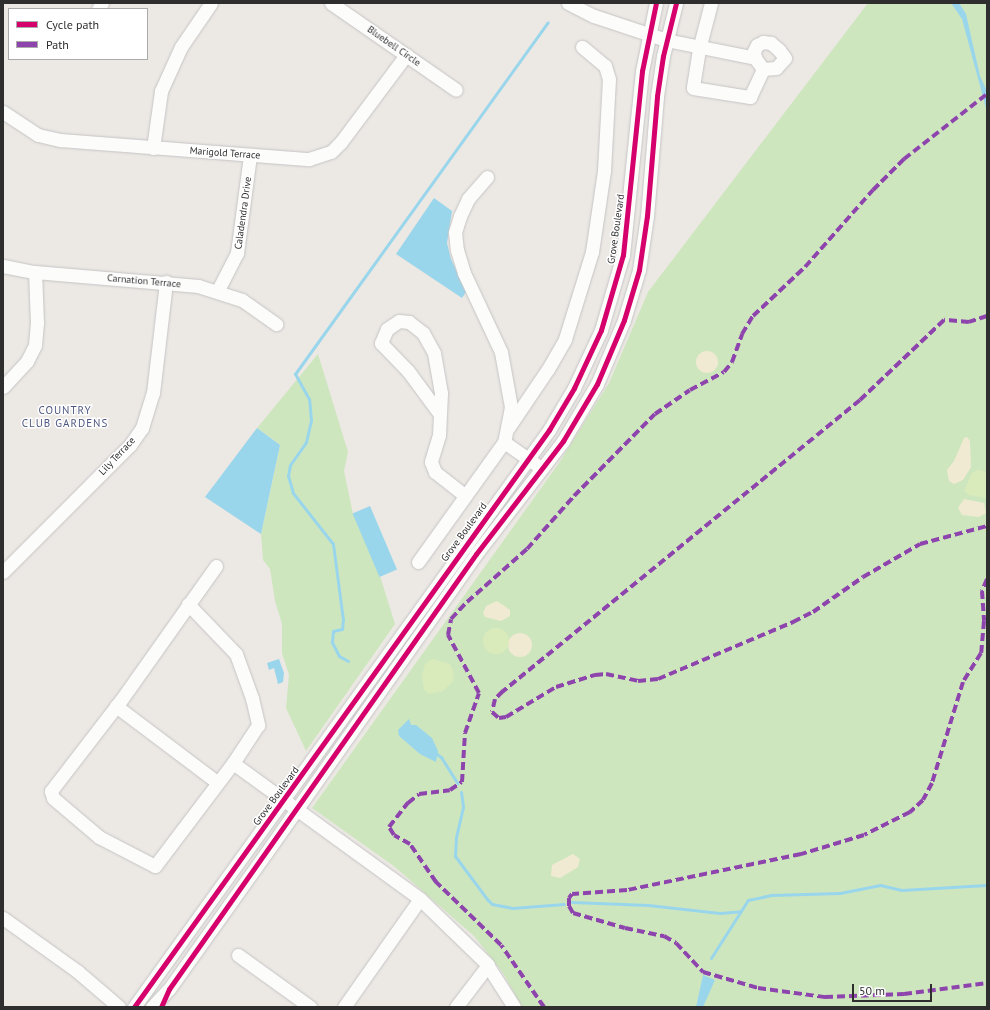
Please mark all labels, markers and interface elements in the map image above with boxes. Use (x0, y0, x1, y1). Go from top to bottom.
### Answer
legend (8, 8, 148, 60)
text: Cycle path (46, 17, 99, 32)
street label: Bluebell Circle (365, 23, 423, 69)
text: Path (46, 37, 69, 52)
street label: Marigold Terrace (189, 145, 261, 161)
street label: Caladendra Drive (232, 176, 254, 250)
street label: Grove Boulevard (605, 193, 627, 265)
street label: Carnation Terrace (106, 272, 182, 290)
district label: COUNTRY CLUB GARDENS (22, 404, 108, 430)
street label: Lily Terrace (96, 434, 138, 478)
street label: Grove Boulevard (439, 500, 489, 564)
street label: Grove Boulevard (251, 764, 301, 828)
scale bar (854, 976, 934, 1002)
text: 50 m (859, 983, 885, 998)

